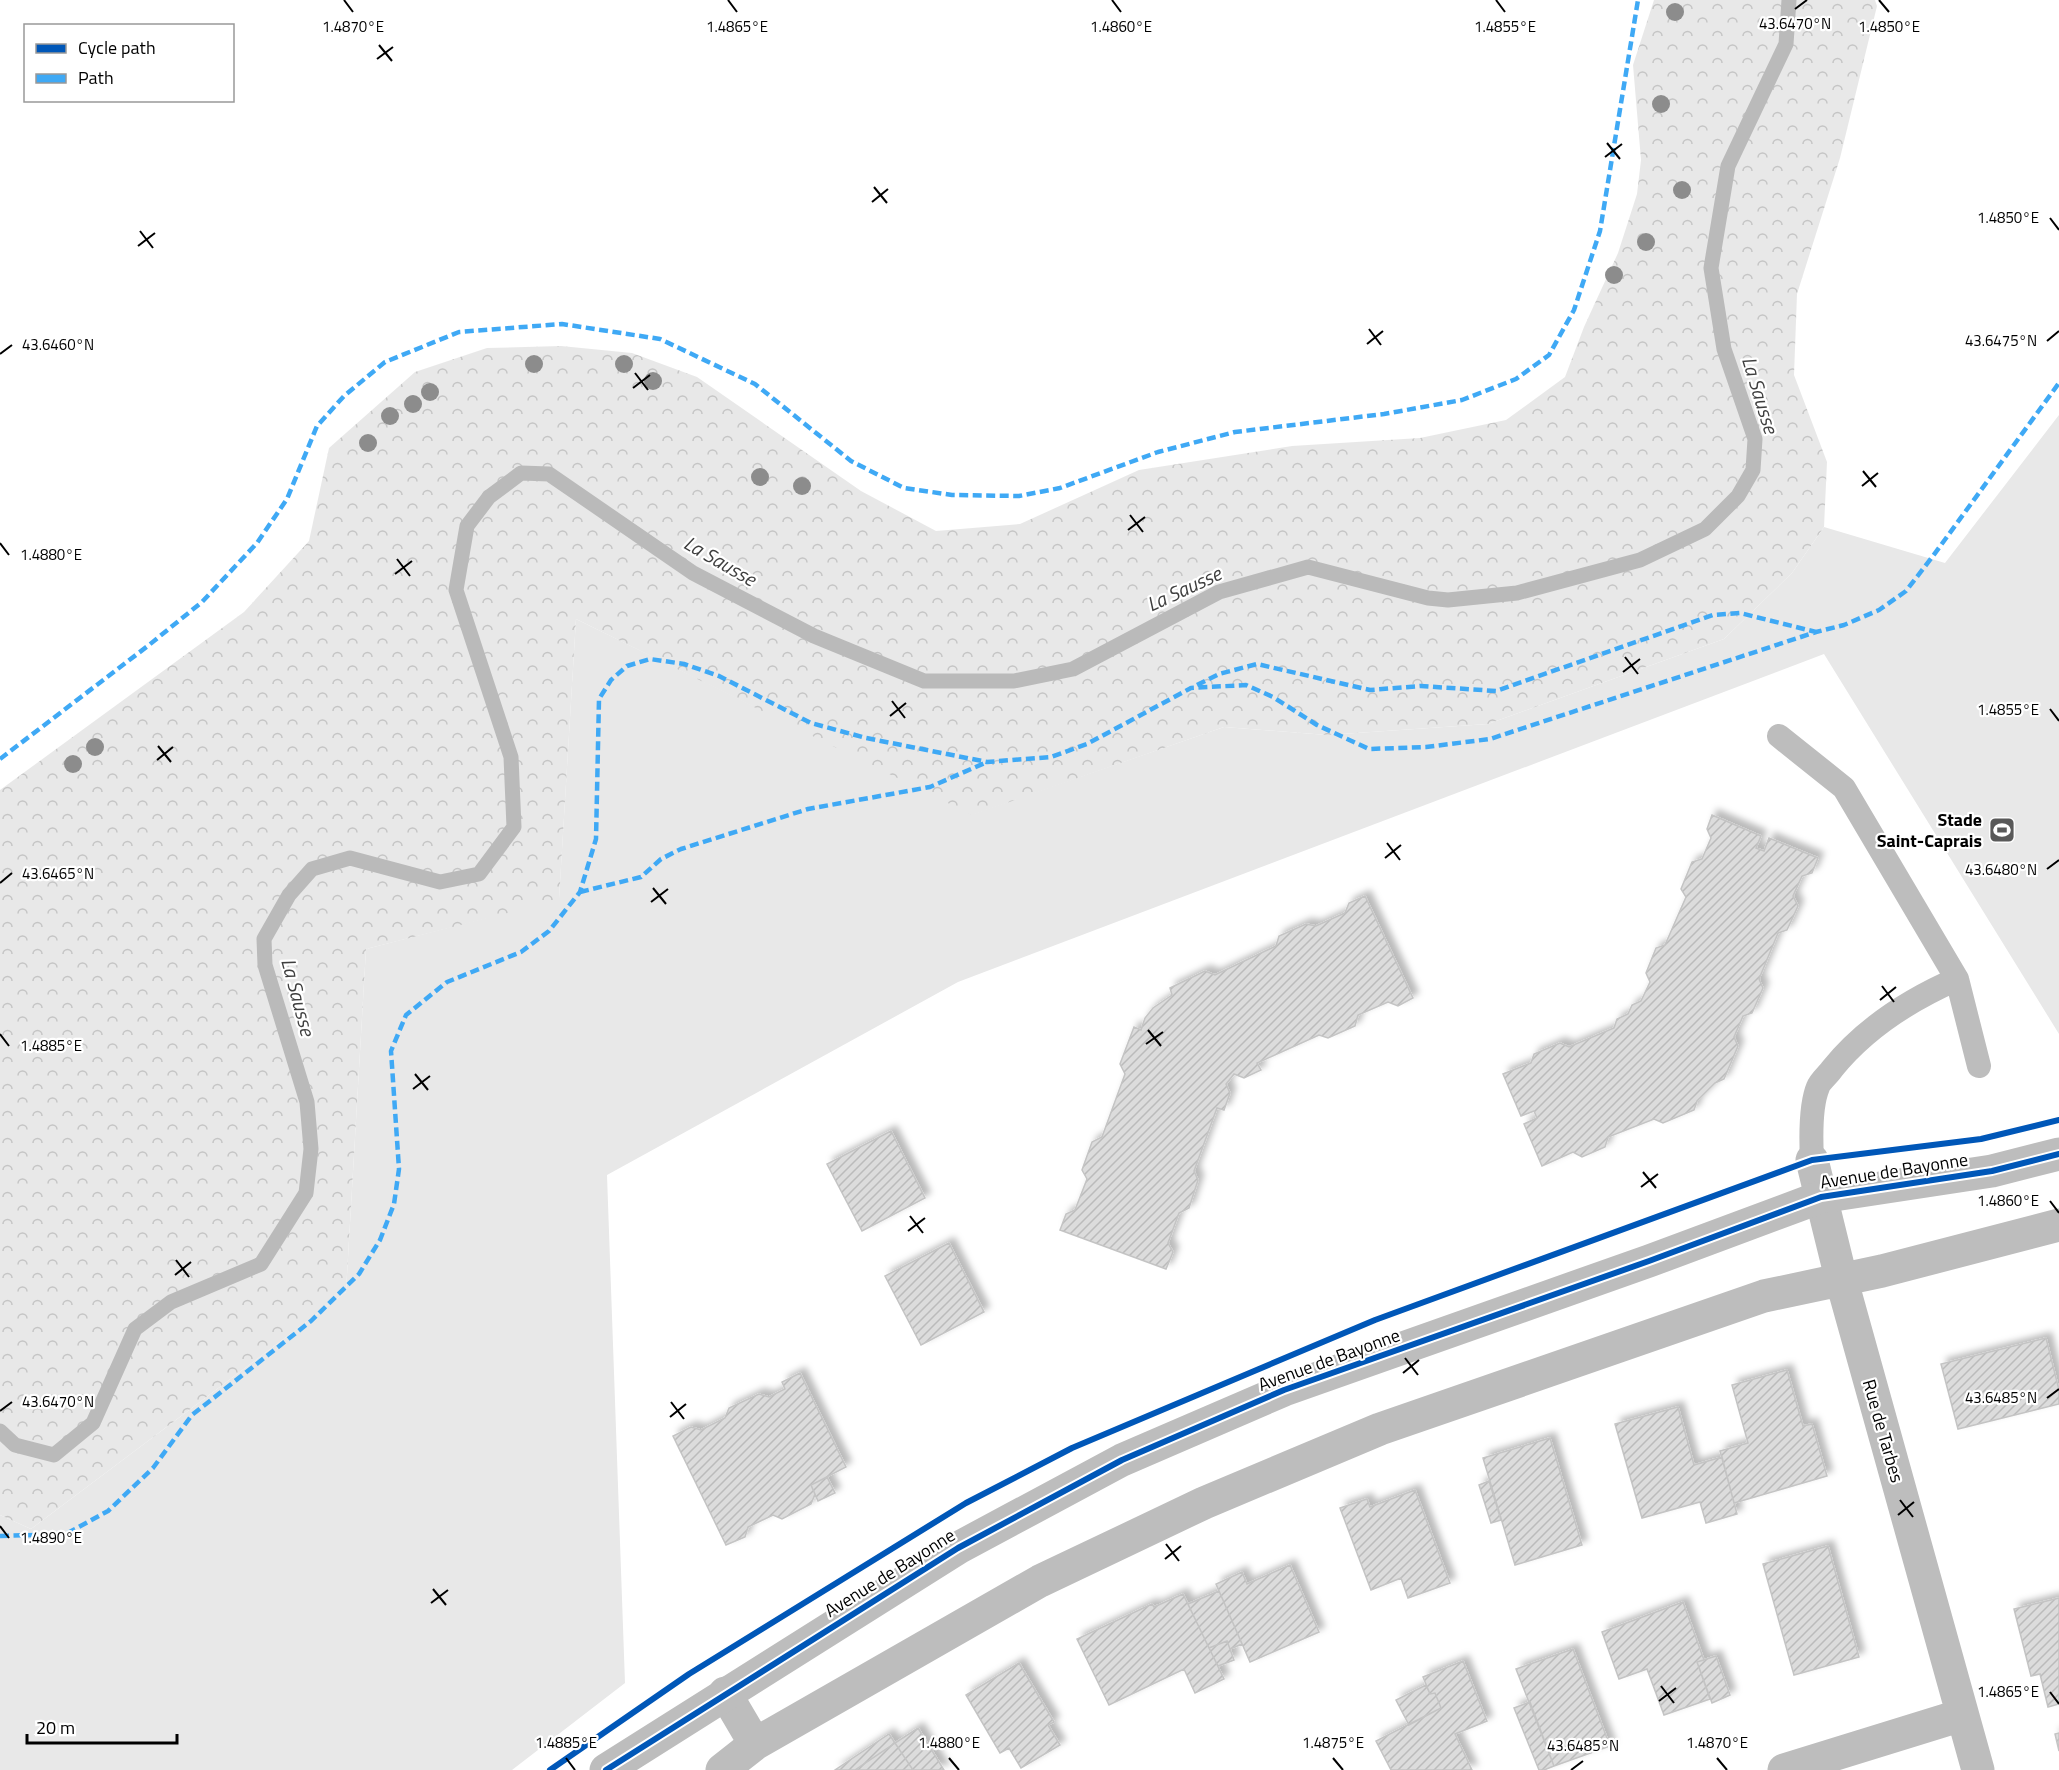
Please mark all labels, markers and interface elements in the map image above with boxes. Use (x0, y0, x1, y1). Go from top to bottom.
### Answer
text: 43.6470°N (1759, 12, 1831, 35)
text: 1.4870°E (322, 15, 384, 38)
text: 1.4865°E (706, 15, 768, 38)
text: 1.4860°E (1090, 15, 1152, 38)
text: 1.4855°E (1474, 15, 1536, 38)
text: 1.4850°E (1858, 15, 1920, 38)
legend (24, 24, 234, 102)
text: Cycle path (78, 34, 156, 61)
text: Path (78, 64, 114, 91)
text: 1.4850°E (1977, 206, 2039, 229)
text: 43.6475°N (1965, 329, 2037, 352)
text: 43.6460°N (22, 333, 94, 356)
water label: La Sausse (1734, 352, 1787, 439)
water label: La Sausse (678, 527, 764, 595)
text: 1.4880°E (20, 543, 82, 566)
water label: La Sausse (1141, 557, 1228, 619)
text: 1.4855°E (1977, 698, 2039, 721)
place label: Stade Saint-Caprais (1877, 806, 1982, 854)
sports icon: Stade Saint-Caprais (1987, 815, 2017, 845)
text: 43.6480°N (1965, 858, 2037, 881)
text: 43.6465°N (22, 862, 94, 885)
water label: La Sausse (273, 955, 324, 1041)
text: 1.4885°E (20, 1034, 82, 1057)
street label: Avenue de Bayonne (1818, 1145, 1970, 1196)
text: 1.4860°E (1977, 1189, 2039, 1212)
street label: Avenue de Bayonne (1254, 1321, 1404, 1398)
street label: Rue de Tarbes (1856, 1376, 1911, 1486)
text: 43.6485°N (1965, 1386, 2037, 1409)
text: 43.6470°N (22, 1390, 94, 1413)
street label: Avenue de Bayonne (819, 1522, 960, 1624)
text: 1.4890°E (20, 1526, 82, 1549)
text: 1.4865°E (1977, 1680, 2039, 1703)
scale bar (27, 1707, 177, 1745)
text: 20 m (36, 1714, 75, 1741)
text: 1.4885°E (535, 1731, 597, 1754)
text: 1.4880°E (918, 1731, 980, 1754)
text: 1.4875°E (1302, 1731, 1364, 1754)
text: 1.4870°E (1686, 1731, 1748, 1754)
text: 43.6485°N (1547, 1734, 1619, 1757)

